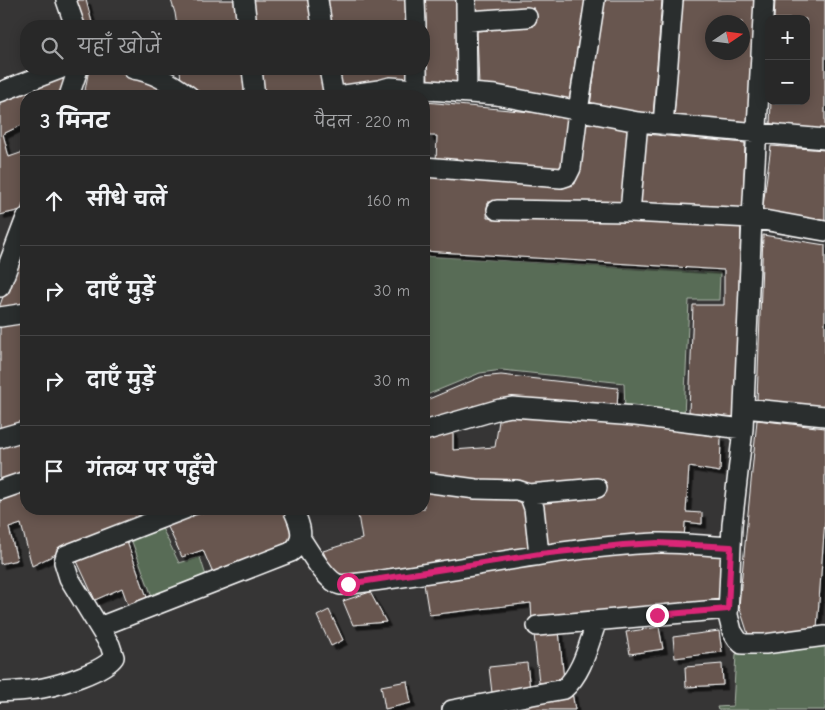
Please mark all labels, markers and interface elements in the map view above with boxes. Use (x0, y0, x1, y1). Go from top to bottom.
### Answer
north arrow (705, 15, 750, 60)
map controls (765, 15, 810, 105)
button: + (765, 15, 810, 60)
search box (20, 20, 430, 75)
icon: search (38, 34, 66, 62)
text: यहाँ खोजें (78, 36, 161, 58)
button: − (765, 60, 810, 105)
text: 3 मिनट (40, 109, 109, 133)
text: पैदल · 220 m (314, 113, 410, 131)
icon: ahead (40, 187, 68, 215)
text: सीधे चलें (87, 189, 167, 211)
text: 160 m (367, 192, 410, 210)
icon: right (40, 277, 68, 305)
text: दाएँ मुड़ें (87, 279, 155, 301)
text: 30 m (374, 282, 410, 300)
icon: right (40, 367, 68, 395)
text: दाएँ मुड़ें (87, 369, 155, 391)
text: 30 m (374, 372, 410, 390)
icon: arrive (40, 457, 68, 485)
text: गंतव्य पर पहुँचे (87, 459, 216, 481)
route start (337, 573, 360, 596)
route end (646, 604, 669, 627)

